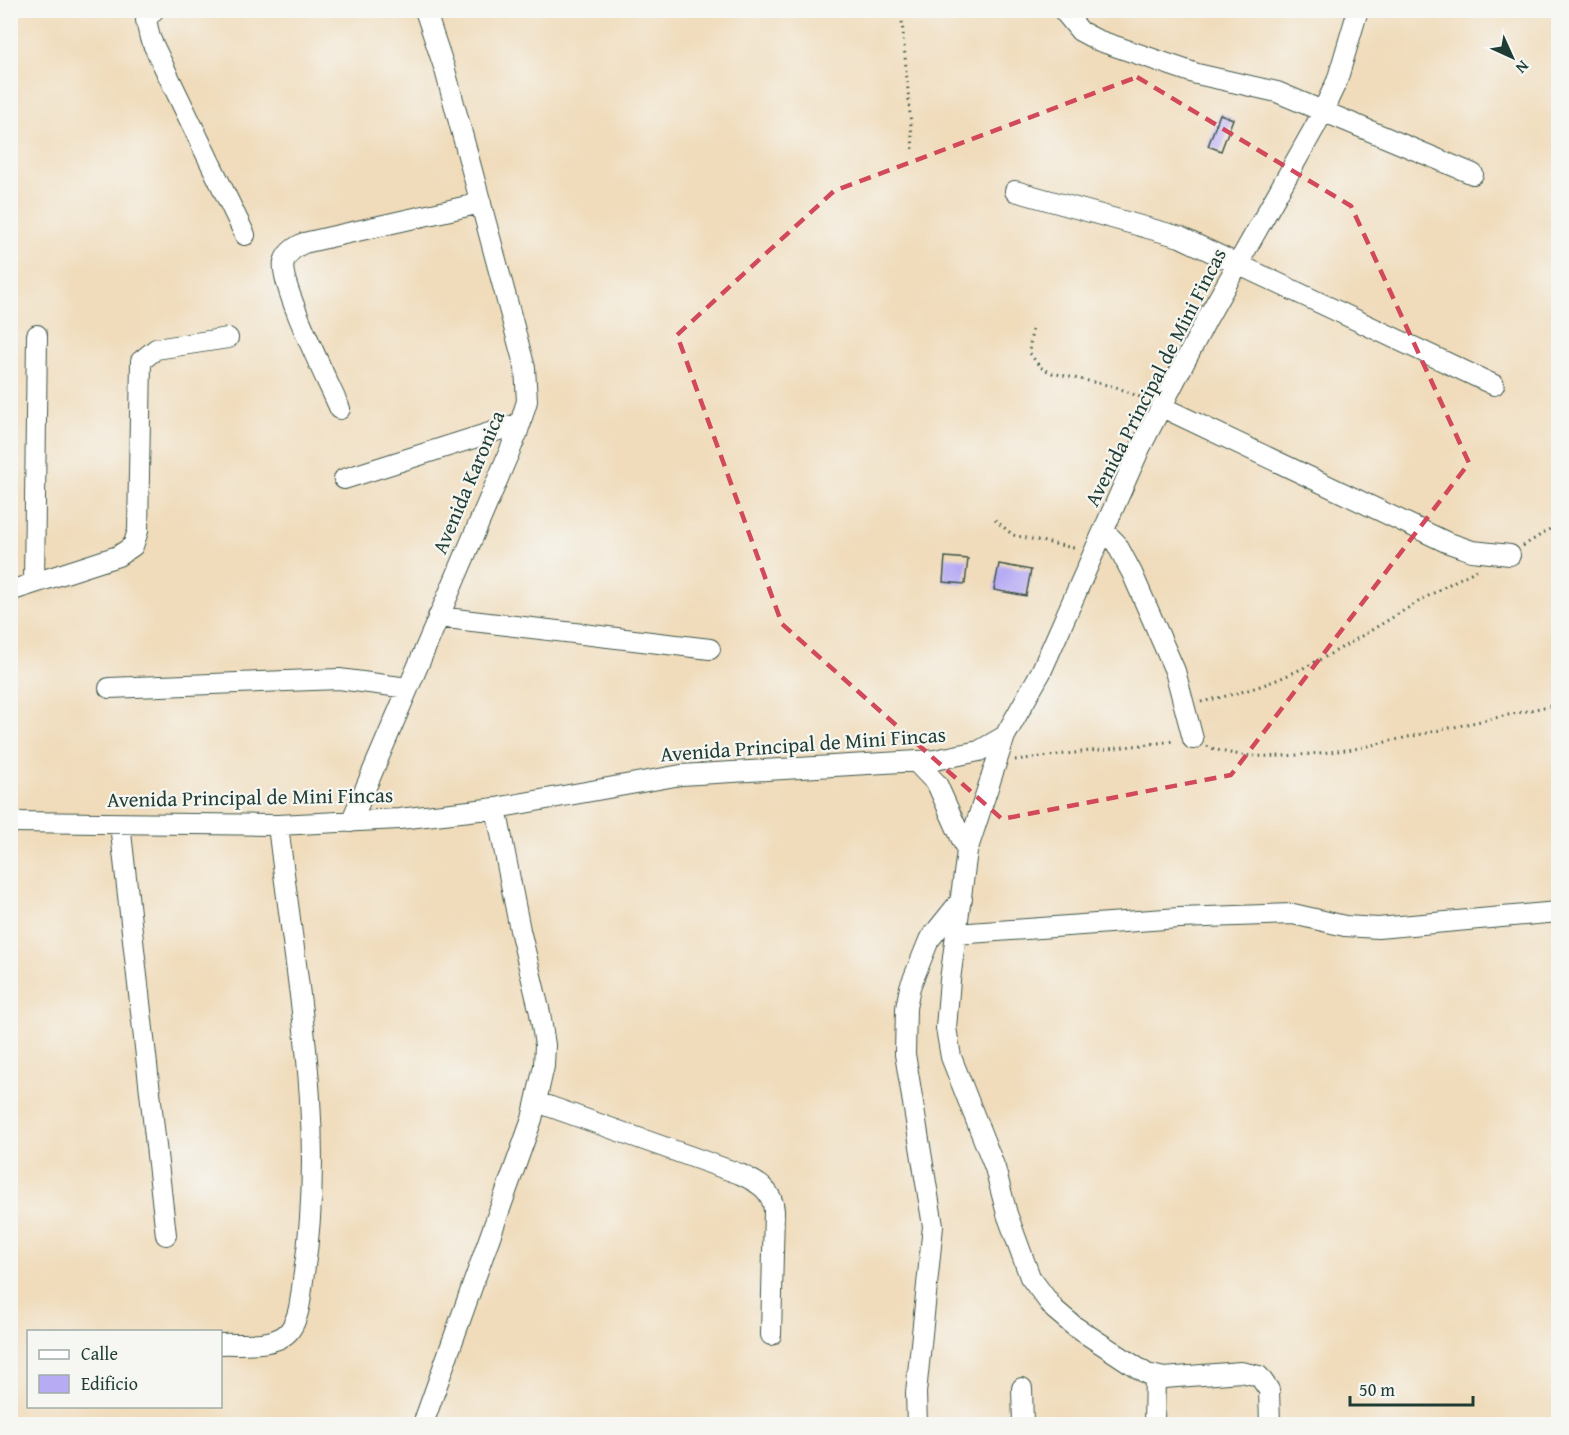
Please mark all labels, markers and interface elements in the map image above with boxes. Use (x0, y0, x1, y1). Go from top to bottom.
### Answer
north arrow (1482, 27, 1542, 87)
text: N (1510, 55, 1535, 80)
street label: Avenida Principal de Mini Fincas (1076, 242, 1234, 512)
street label: Avenida Karonica (424, 405, 512, 559)
street label: Avenida Principal de Mini Fincas (659, 719, 947, 769)
street label: Avenida Principal de Mini Fincas (107, 779, 393, 815)
legend (27, 1330, 222, 1408)
text: Calle (81, 1340, 118, 1367)
scale bar (1350, 1369, 1473, 1407)
text: Edificio (81, 1370, 138, 1397)
text: 50 m (1359, 1376, 1395, 1403)

